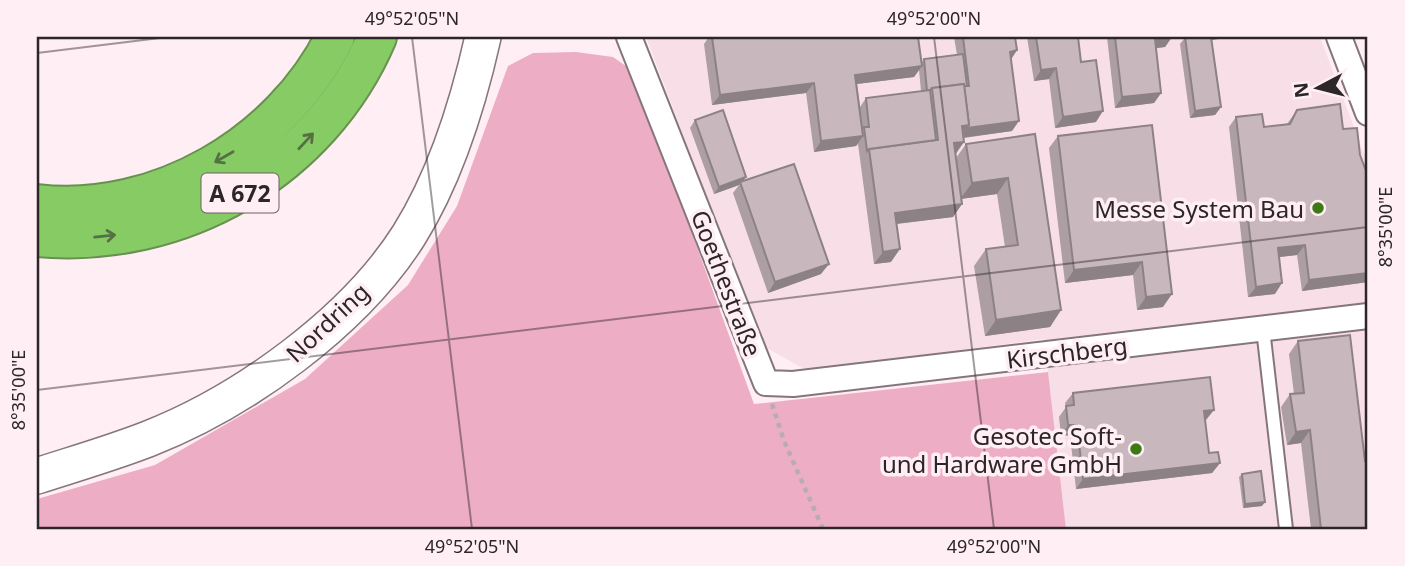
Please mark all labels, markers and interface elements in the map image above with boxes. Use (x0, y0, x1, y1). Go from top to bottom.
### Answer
text: 49°52'05"N (365, 6, 459, 30)
text: 49°52'00"N (887, 6, 981, 30)
north arrow (1282, 52, 1352, 122)
text: N (1287, 81, 1315, 99)
one-way arrow (298, 133, 315, 150)
one-way arrow (214, 150, 234, 164)
road number: A 672 (202, 174, 278, 212)
text: 8°35'00"E (1373, 187, 1397, 267)
place label: Messe System Bau (1094, 192, 1304, 225)
marker: Messe System Bau (1310, 200, 1326, 216)
street label: Goethestraße (684, 205, 770, 361)
one-way arrow (93, 229, 116, 242)
street label: Nordring (278, 275, 376, 369)
street label: Kirschberg (1005, 328, 1129, 376)
text: 8°35'00"E (6, 350, 30, 430)
place label: Gesotec Soft- und Hardware GmbH (882, 419, 1122, 480)
marker: Gesotec Soft- und Hardware GmbH (1128, 441, 1144, 457)
text: 49°52'05"N (425, 534, 519, 558)
text: 49°52'00"N (947, 534, 1041, 558)

